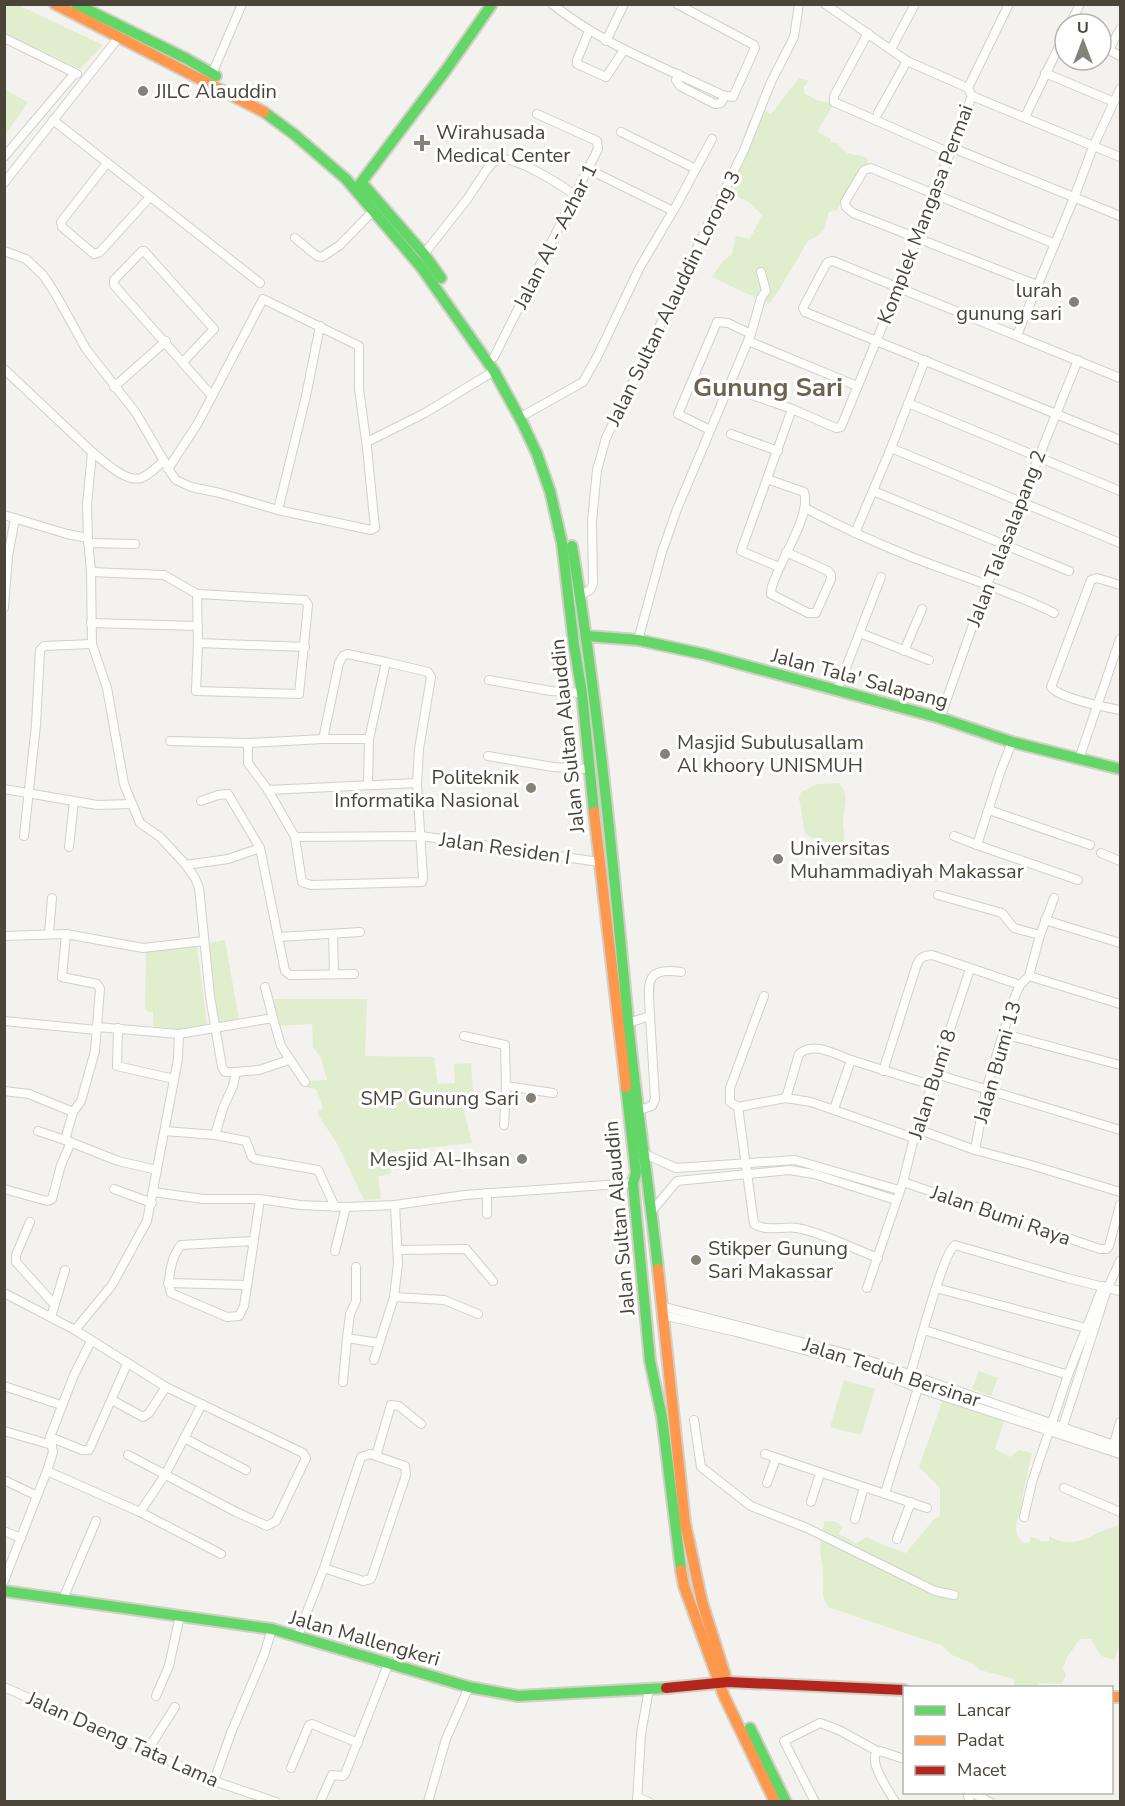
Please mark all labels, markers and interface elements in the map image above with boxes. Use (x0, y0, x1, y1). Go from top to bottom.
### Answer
north arrow (1053, 12, 1113, 72)
text: U (1077, 17, 1089, 39)
place label: JILC Alauddin (154, 78, 277, 105)
marker: JILC Alauddin (136, 84, 150, 98)
street label: Komplek Mangasa Permai (871, 101, 980, 328)
place label: Wirahusada Medical Center (436, 119, 570, 169)
marker: Wirahusada Medical Center (413, 134, 431, 152)
street label: Jalan Al - Azhar 1 (507, 159, 604, 314)
street label: Jalan Sultan Alauddin Lorong 3 (599, 166, 747, 431)
place label: lurah gunung sari (956, 277, 1062, 327)
marker: lurah gunung sari (1067, 295, 1081, 309)
district label: Gunung Sari (693, 370, 843, 405)
street label: Jalan Talasalapang 2 (960, 446, 1053, 631)
street label: Jalan Sultan Alauddin (544, 638, 591, 835)
street label: Jalan Tala' Salapang (767, 642, 951, 715)
place label: Masjid Subulusallam Al khoory UNISMUH (677, 729, 864, 779)
marker: Masjid Subulusallam Al khoory UNISMUH (658, 747, 672, 761)
place label: Politeknik Informatika Nasional (334, 764, 520, 814)
marker: Politeknik Informatika Nasional (524, 781, 538, 795)
street label: Jalan Residen I (437, 826, 572, 871)
place label: Universitas Muhammadiyah Makassar (790, 835, 1024, 885)
marker: Universitas Muhammadiyah Makassar (771, 852, 785, 866)
street label: Jalan Bumi 13 (967, 998, 1028, 1127)
street label: Jalan Bumi 8 (902, 1026, 963, 1143)
place label: SMP Gunung Sari (361, 1085, 519, 1112)
marker: SMP Gunung Sari (524, 1091, 538, 1105)
street label: Jalan Sultan Alauddin (598, 1120, 642, 1317)
place label: Mesjid Al-Ihsan (370, 1146, 510, 1173)
marker: Mesjid Al-Ihsan (515, 1152, 529, 1166)
street label: Jalan Bumi Raya (926, 1179, 1074, 1252)
place label: Stikper Gunung Sari Makassar (708, 1235, 848, 1285)
marker: Stikper Gunung Sari Makassar (689, 1253, 703, 1267)
street label: Jalan Teduh Bersinar (799, 1331, 984, 1414)
street label: Jalan Mallengkeri (285, 1604, 443, 1673)
street label: Jalan Daeng Tata Lama (22, 1685, 223, 1794)
legend (903, 1686, 1113, 1794)
text: Lancar (957, 1698, 1011, 1722)
text: Padat (957, 1728, 1005, 1752)
text: Macet (957, 1758, 1007, 1782)

